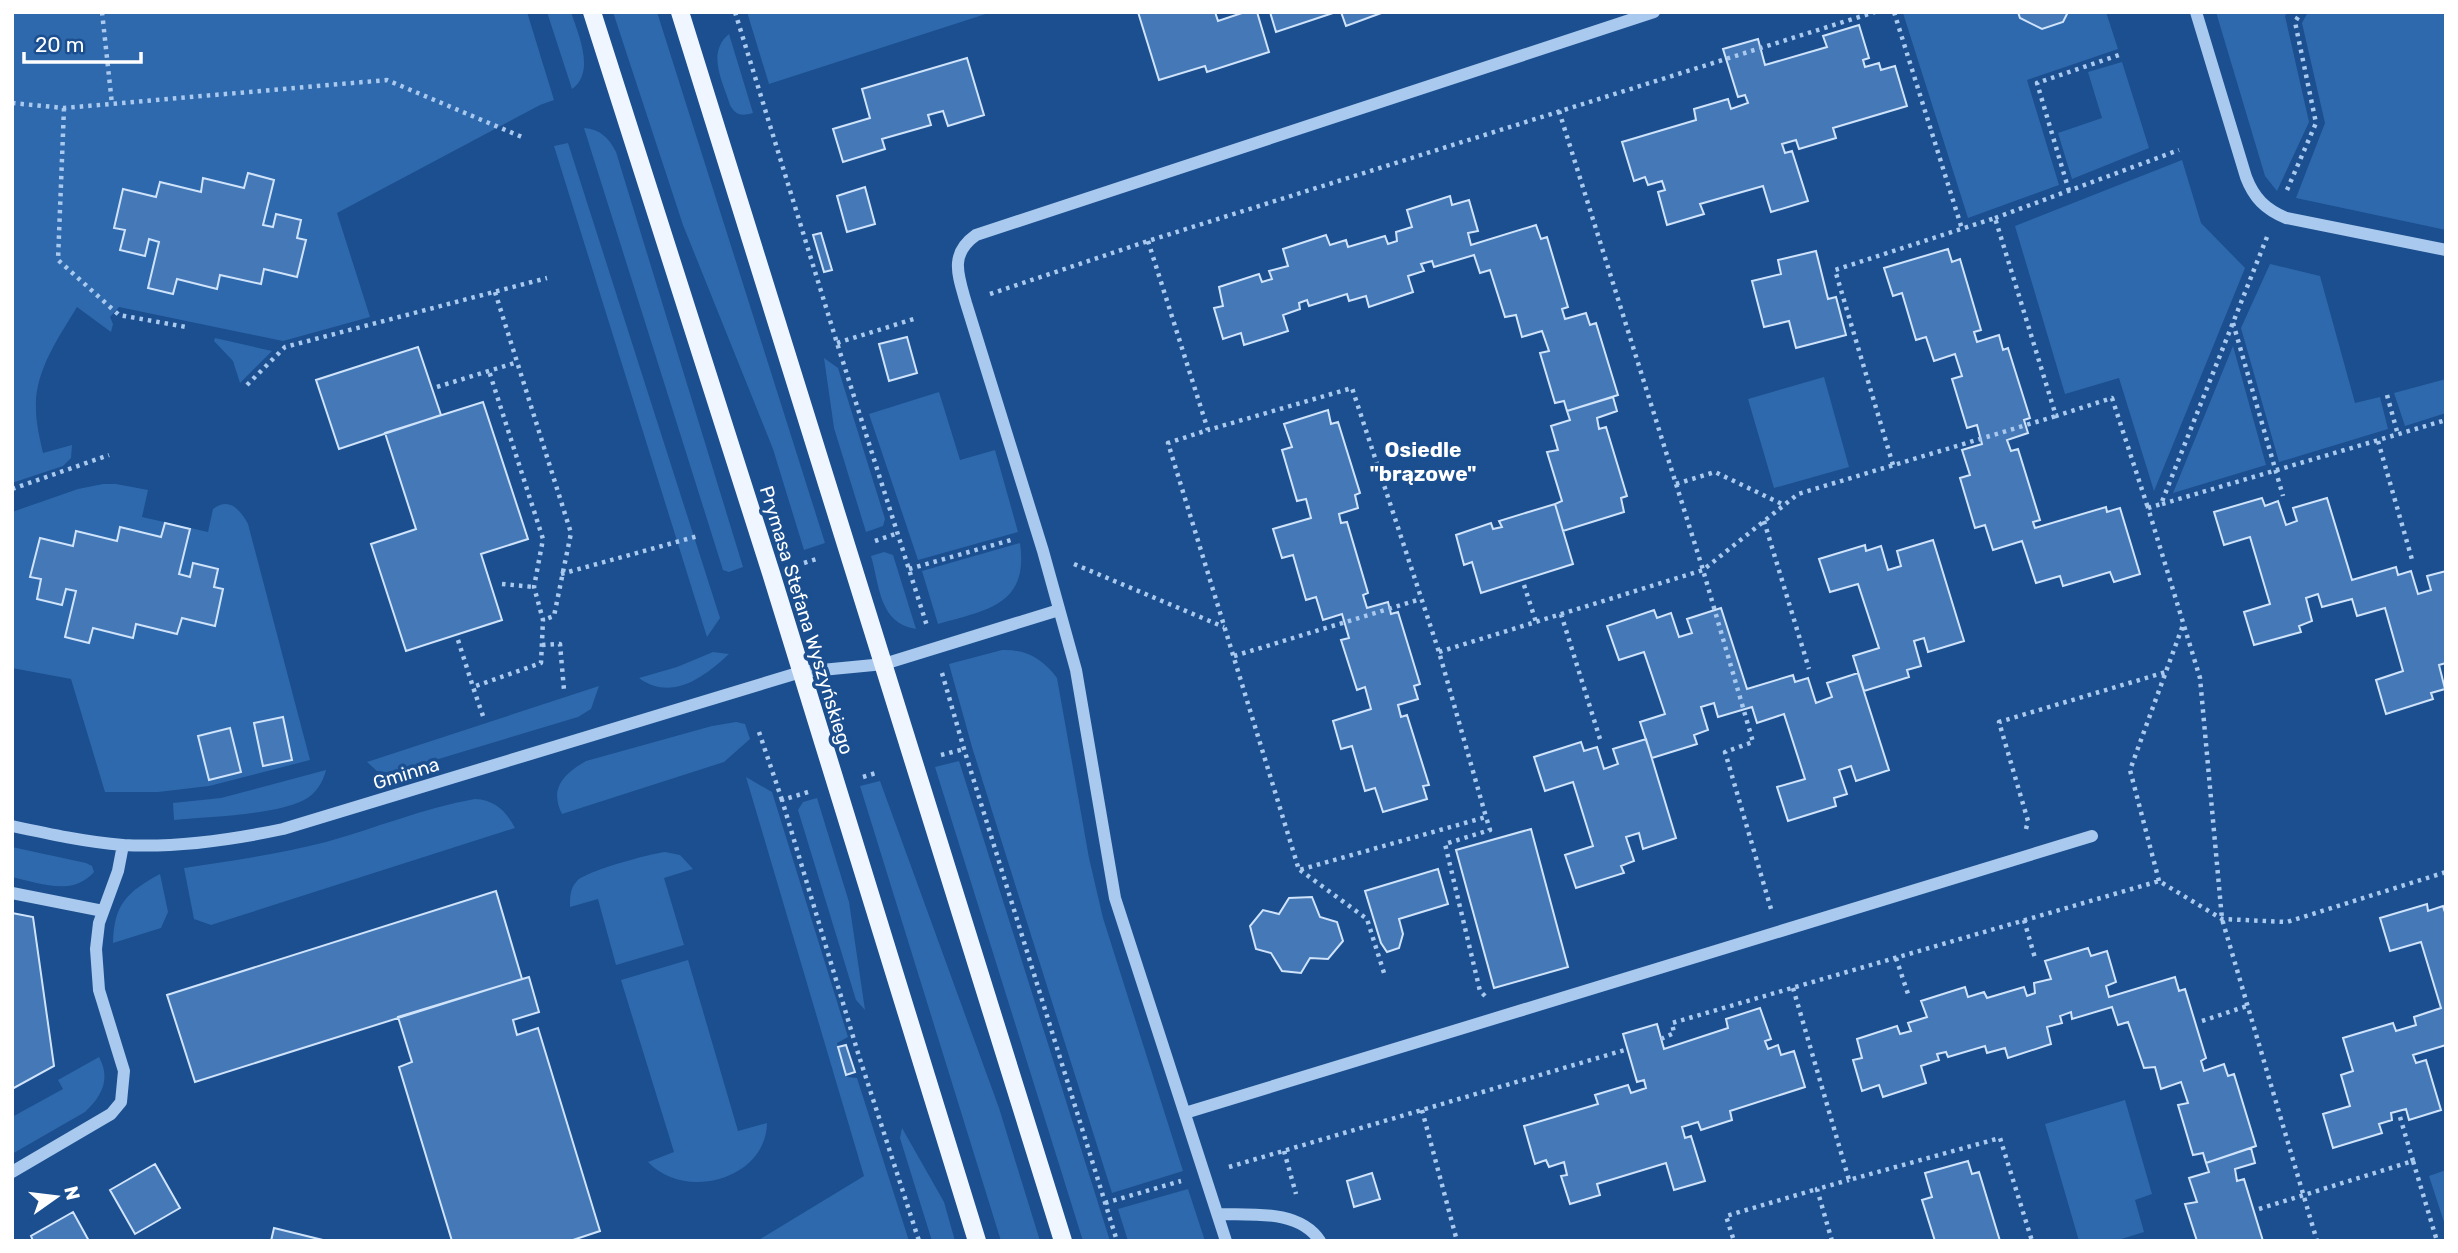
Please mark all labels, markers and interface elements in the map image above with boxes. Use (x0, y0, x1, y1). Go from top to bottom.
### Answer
scale bar (24, 21, 142, 65)
text: 20 m (35, 32, 84, 57)
district label: Osiedle "brązowe" (1369, 437, 1477, 486)
street label: Prymasa Stefana Wyszyńskiego (755, 483, 858, 757)
street label: Gminna (370, 753, 442, 794)
north arrow (21, 1162, 91, 1232)
text: N (59, 1184, 85, 1202)

